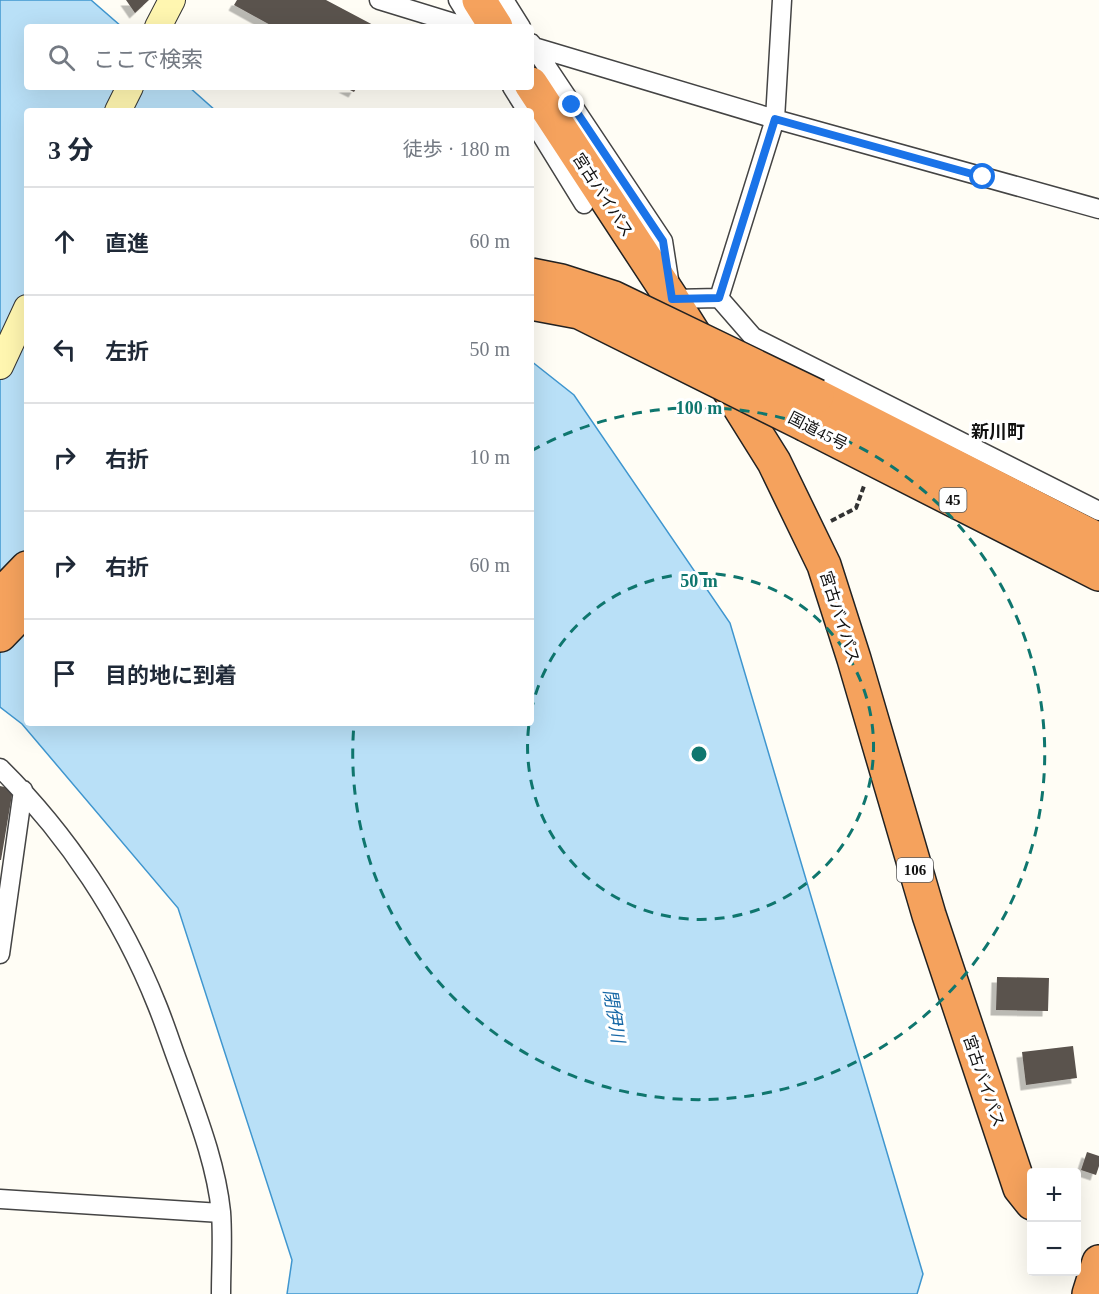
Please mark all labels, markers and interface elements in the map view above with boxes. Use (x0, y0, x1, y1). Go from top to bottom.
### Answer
search box (24, 24, 534, 90)
icon: search (45, 41, 78, 74)
text: ここで検索 (93, 47, 203, 72)
route end (558, 91, 584, 117)
text: 3 分 (48, 136, 94, 165)
text: 徒歩 · 180 m (403, 138, 510, 160)
street label: 宮古バイパス (570, 150, 636, 240)
route start (969, 163, 995, 189)
icon: ahead (48, 225, 81, 258)
text: 60 m (469, 230, 510, 252)
text: 直進 (105, 231, 149, 256)
icon: left (48, 333, 81, 366)
text: 50 m (469, 338, 510, 360)
text: 左折 (105, 339, 149, 364)
text: 100 m (676, 398, 722, 418)
street label: 国道45号 (786, 409, 850, 453)
district label: 新川町 (971, 422, 1025, 442)
icon: right (48, 441, 81, 474)
text: 10 m (469, 446, 510, 468)
text: 右折 (105, 447, 149, 472)
road number: 45 (940, 488, 966, 512)
icon: right (48, 549, 81, 582)
text: 60 m (469, 554, 510, 576)
text: 右折 (105, 555, 149, 580)
street label: 宮古バイパス (817, 569, 863, 665)
text: 50 m (680, 571, 718, 591)
icon: arrive (48, 657, 81, 690)
text: 目的地に到着 (105, 663, 237, 688)
centre of rings (689, 744, 709, 764)
road number: 106 (897, 858, 933, 882)
water label: 閉伊川 (600, 988, 628, 1046)
street label: 宮古バイパス (960, 1033, 1008, 1129)
map controls (1027, 1168, 1081, 1276)
button: + (1027, 1168, 1081, 1222)
button: − (1027, 1222, 1081, 1276)

